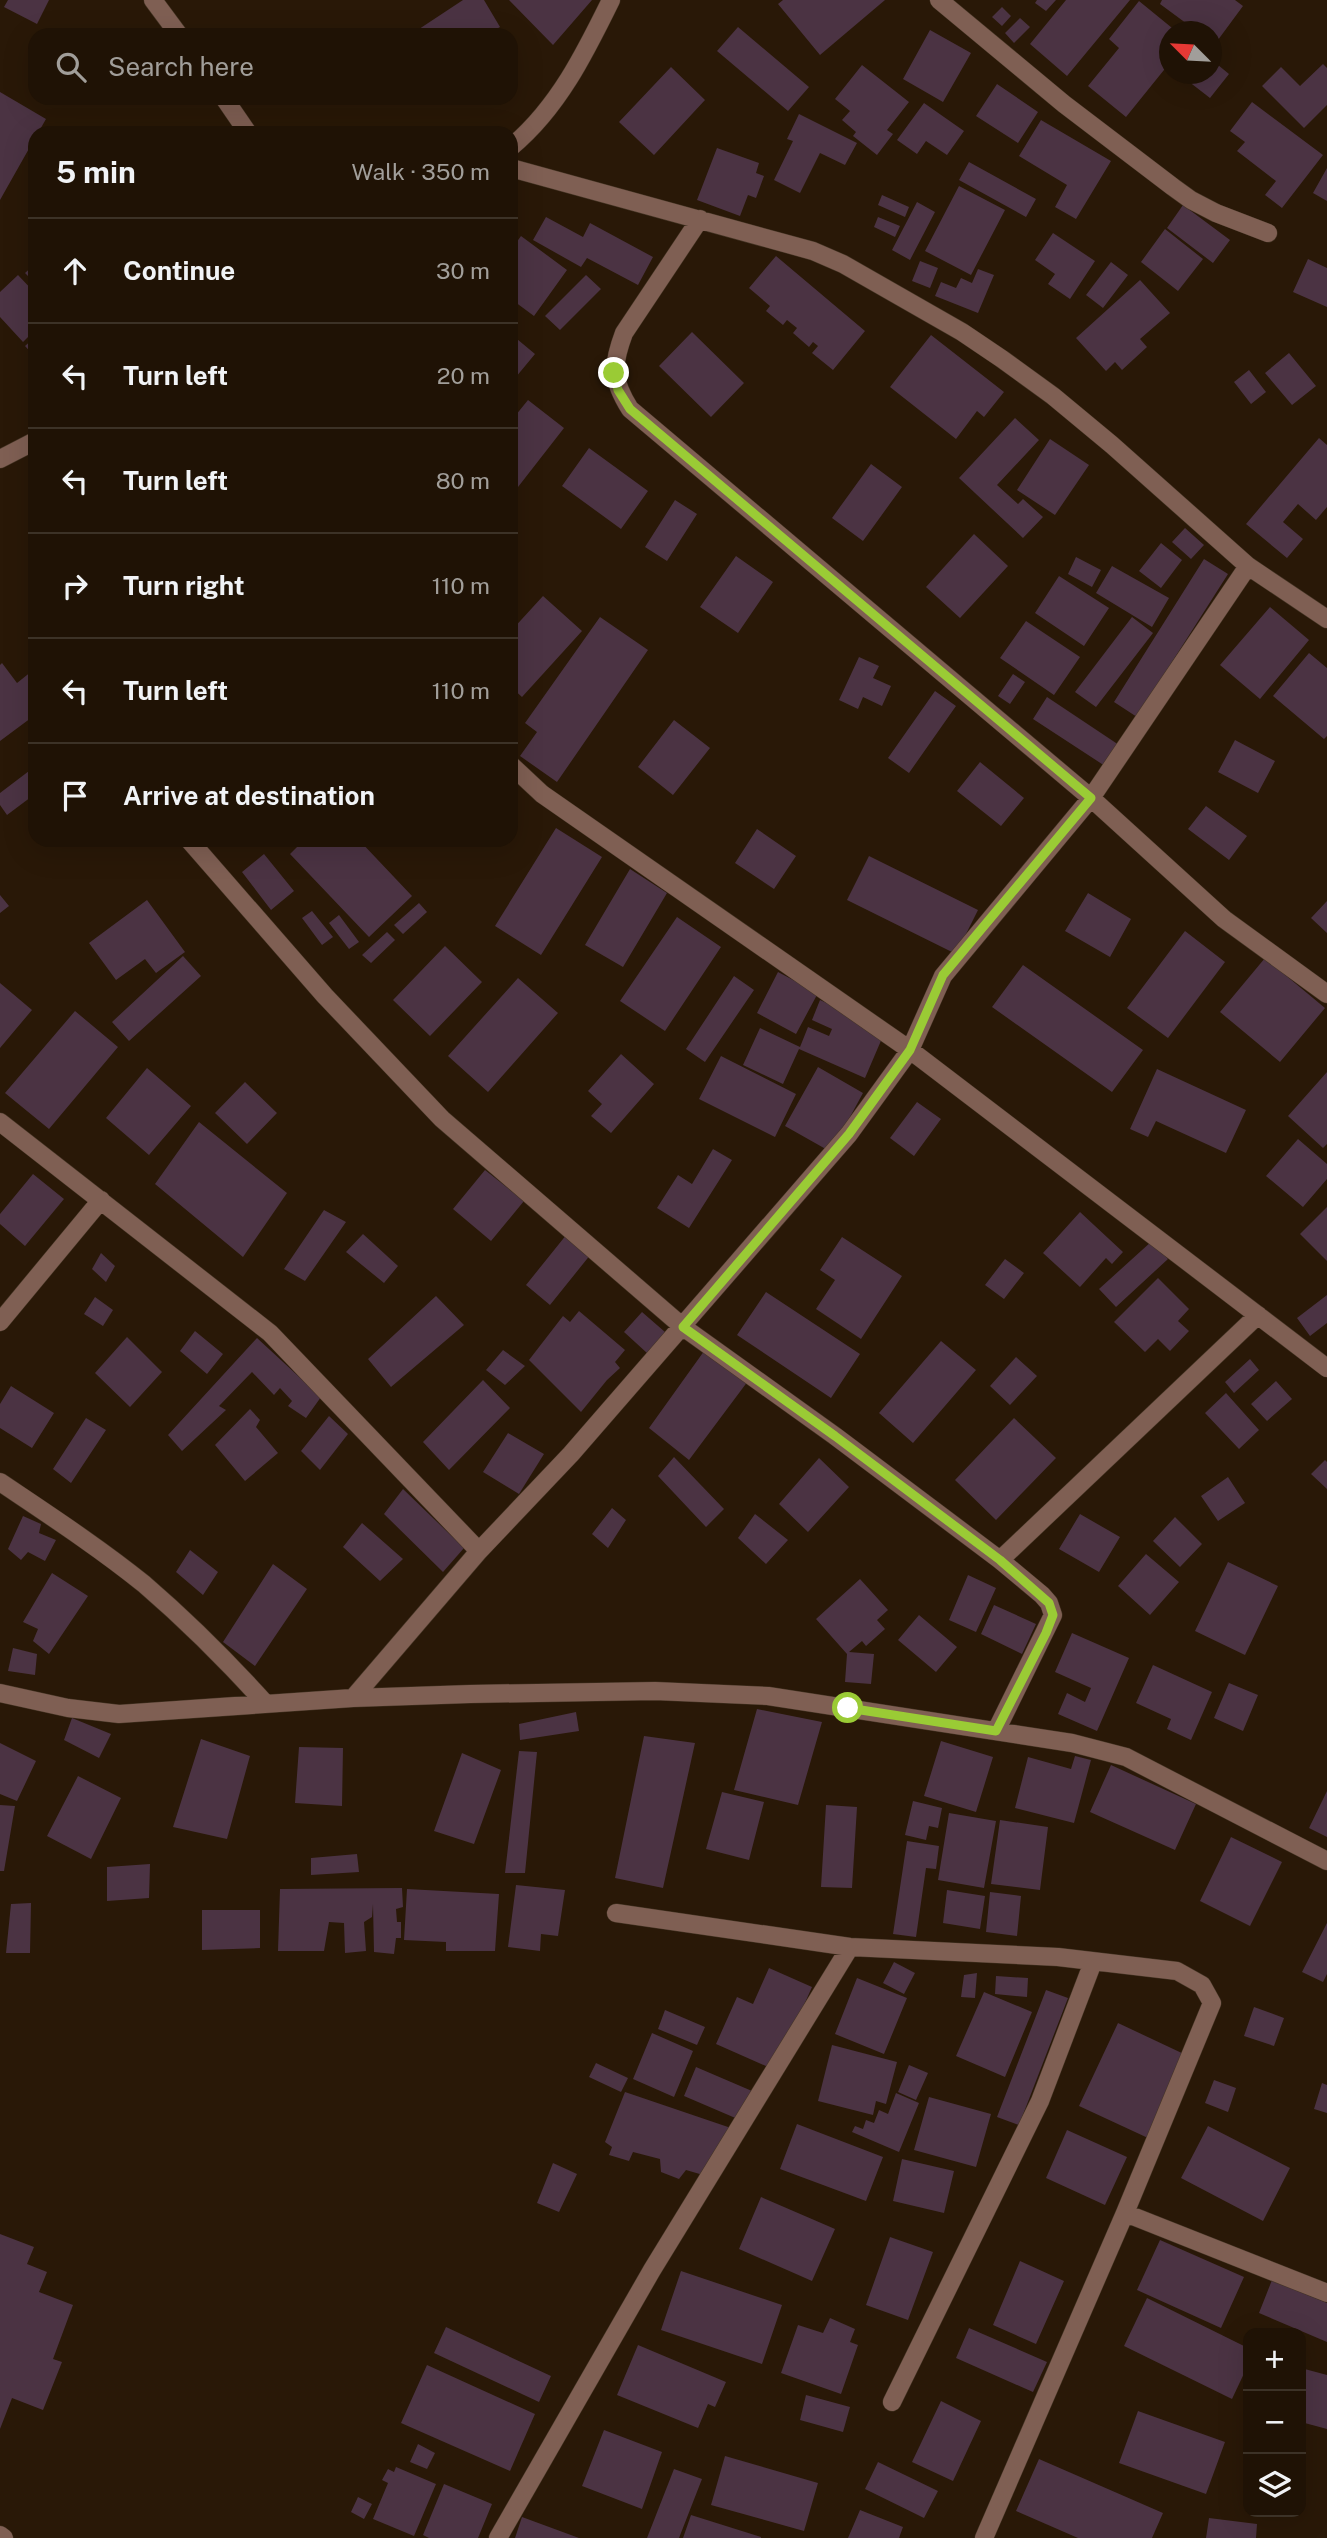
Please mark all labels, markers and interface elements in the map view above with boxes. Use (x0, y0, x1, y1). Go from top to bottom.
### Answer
north arrow (1159, 21, 1222, 84)
search box (28, 28, 518, 105)
icon: search (52, 48, 90, 86)
text: Search here (108, 51, 254, 82)
text: 5 min (56, 154, 136, 190)
text: Walk · 350 m (351, 158, 490, 185)
icon: ahead (56, 252, 94, 290)
text: Continue (123, 255, 235, 286)
text: 30 m (436, 257, 490, 284)
icon: left (56, 357, 94, 395)
route end (598, 357, 629, 388)
text: Turn left (123, 360, 228, 391)
text: 20 m (437, 362, 490, 389)
icon: left (56, 462, 94, 500)
text: Turn left (123, 465, 228, 496)
text: 80 m (436, 467, 490, 494)
icon: right (56, 567, 94, 605)
text: Turn right (123, 570, 245, 601)
text: 110 m (432, 572, 490, 599)
icon: left (56, 672, 94, 710)
text: Turn left (123, 675, 228, 706)
text: 110 m (432, 677, 490, 704)
icon: arrive (56, 777, 94, 815)
text: Arrive at destination (123, 780, 375, 811)
route start (832, 1692, 863, 1723)
map controls (1243, 2328, 1306, 2517)
button: + (1243, 2328, 1306, 2391)
button: − (1243, 2391, 1306, 2454)
button: layers (1243, 2454, 1306, 2517)

